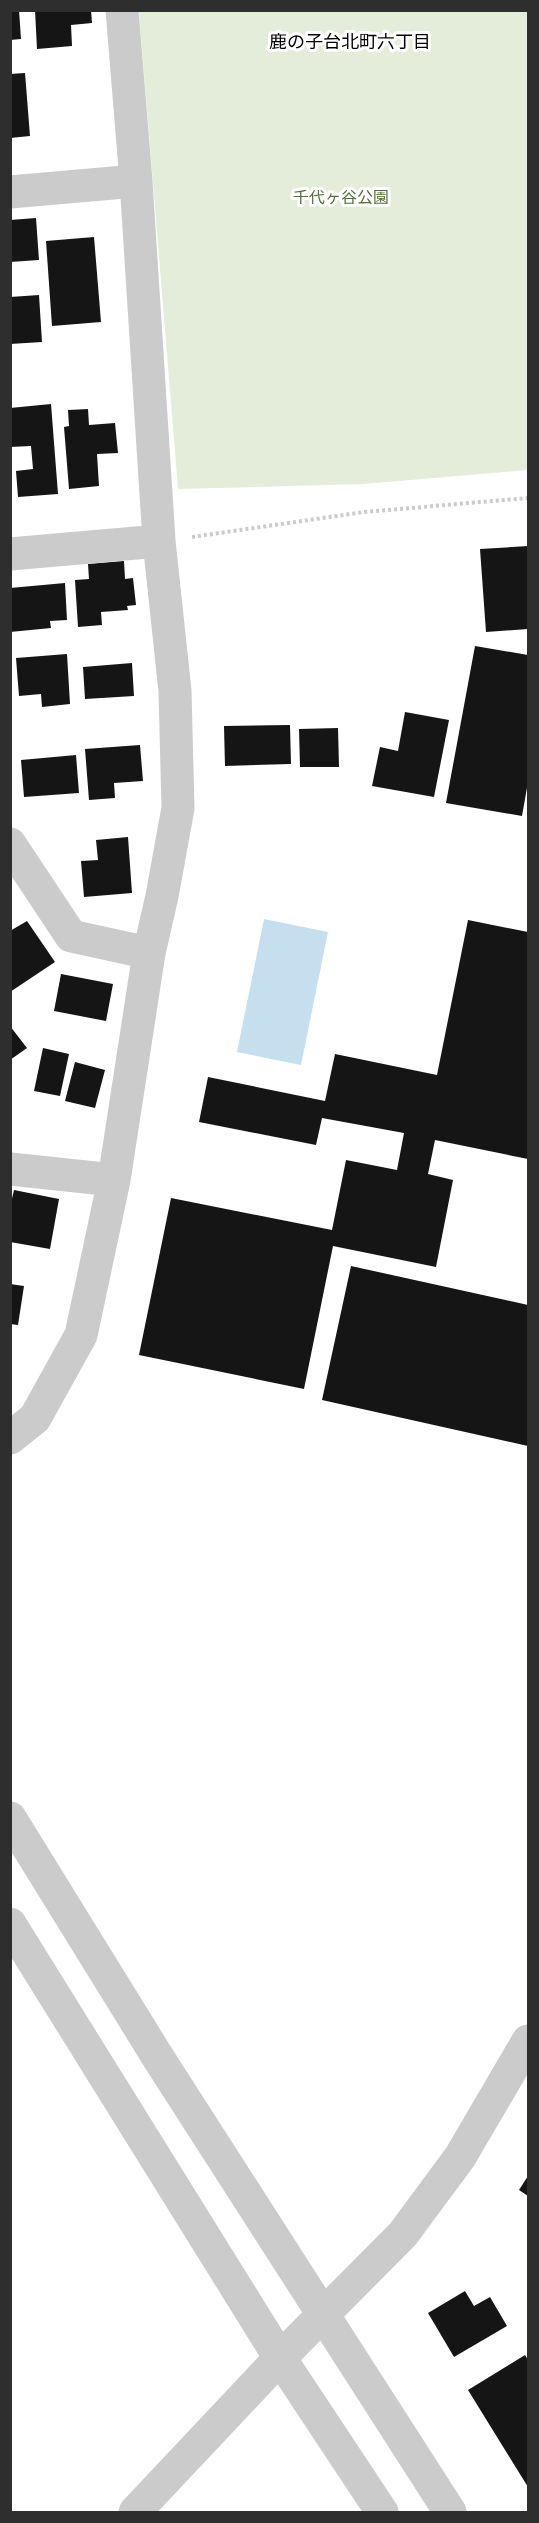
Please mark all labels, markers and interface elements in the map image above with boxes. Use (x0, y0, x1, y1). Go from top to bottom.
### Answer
district label: 鹿の子台北町六丁目 (269, 32, 431, 55)
park label: 千代ヶ谷公園 (293, 189, 389, 209)

